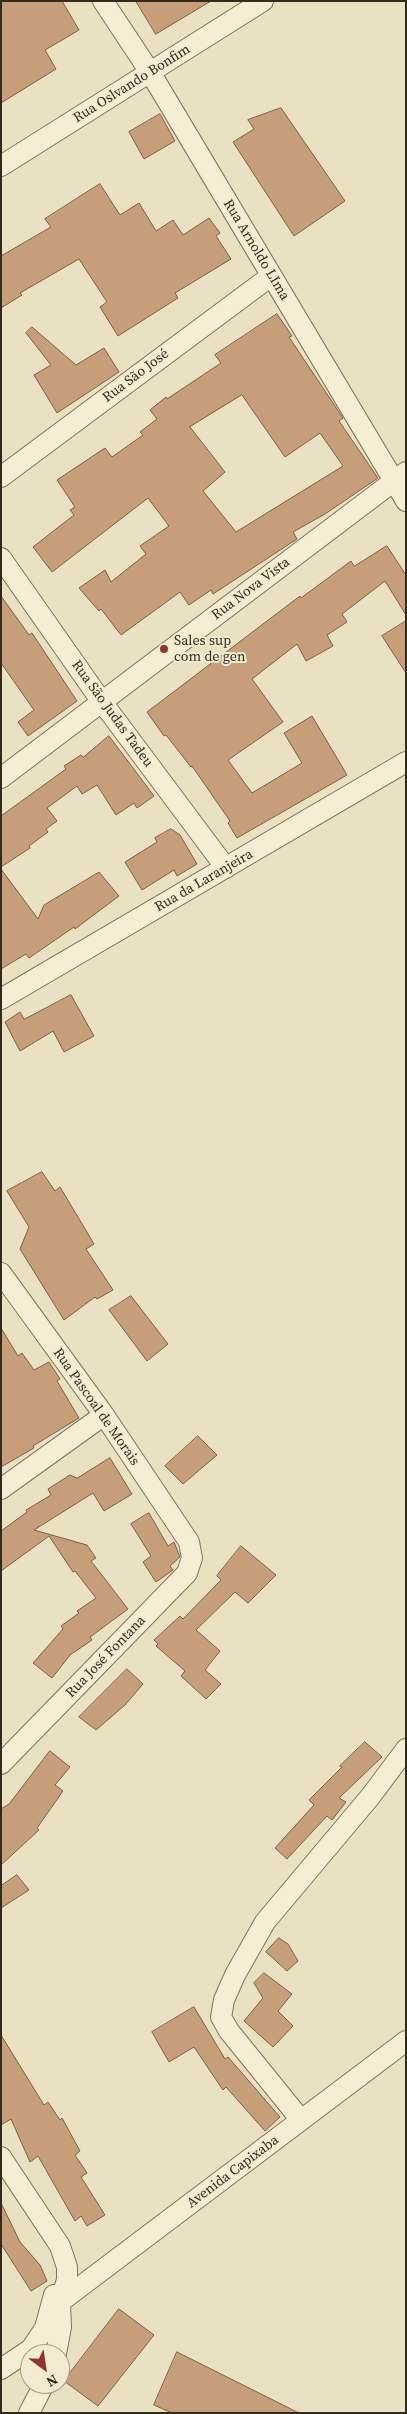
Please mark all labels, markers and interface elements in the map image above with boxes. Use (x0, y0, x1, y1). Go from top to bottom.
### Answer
street label: Rua Oslvando Bonfim (70, 41, 194, 127)
street label: Rua Arnoldo LIma (219, 196, 293, 304)
street label: Rua São José (100, 346, 172, 406)
street label: Rua Nova Vista (209, 554, 293, 624)
place label: Sales sup com de gen (174, 633, 245, 666)
marker: Sales sup com de gen (158, 643, 170, 655)
street label: Rua São Judas Tadeu (68, 657, 156, 771)
street label: Rua da Laranjeira (152, 846, 256, 916)
street label: Rua Pascoal de Morais (49, 1345, 143, 1469)
street label: Rua José Fontana (63, 1613, 149, 1701)
street label: Avenida Capixaba (184, 2132, 282, 2212)
north arrow (20, 2344, 70, 2394)
text: N (43, 2370, 62, 2392)

